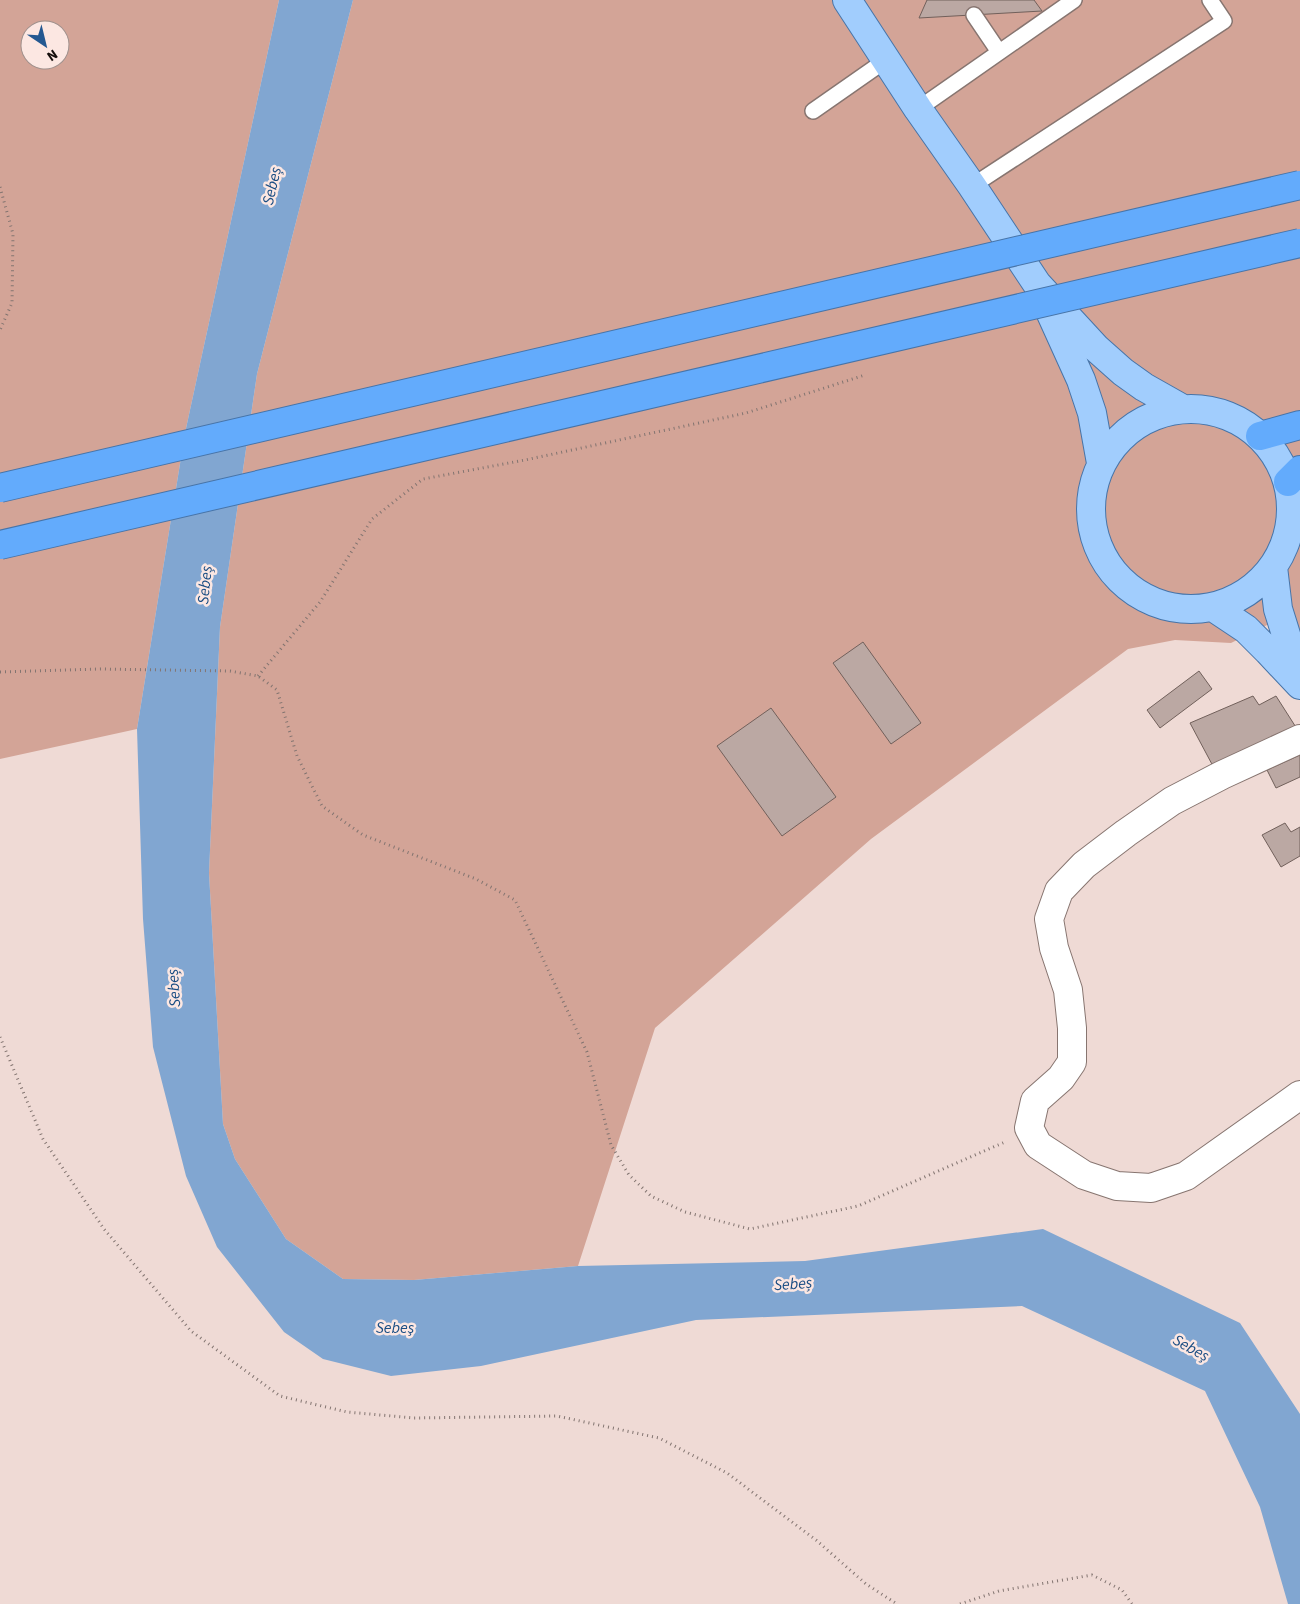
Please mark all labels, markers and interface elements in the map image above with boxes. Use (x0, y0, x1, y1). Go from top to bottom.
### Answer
north arrow (20, 20, 70, 70)
text: N (42, 44, 61, 66)
water label: Sebeș (257, 164, 287, 207)
water label: Sebeș (192, 564, 218, 605)
water label: Sebeș (162, 967, 186, 1008)
water label: Sebeș (773, 1272, 814, 1296)
water label: Sebeș (376, 1317, 415, 1339)
water label: Sebeș (1169, 1329, 1214, 1367)

